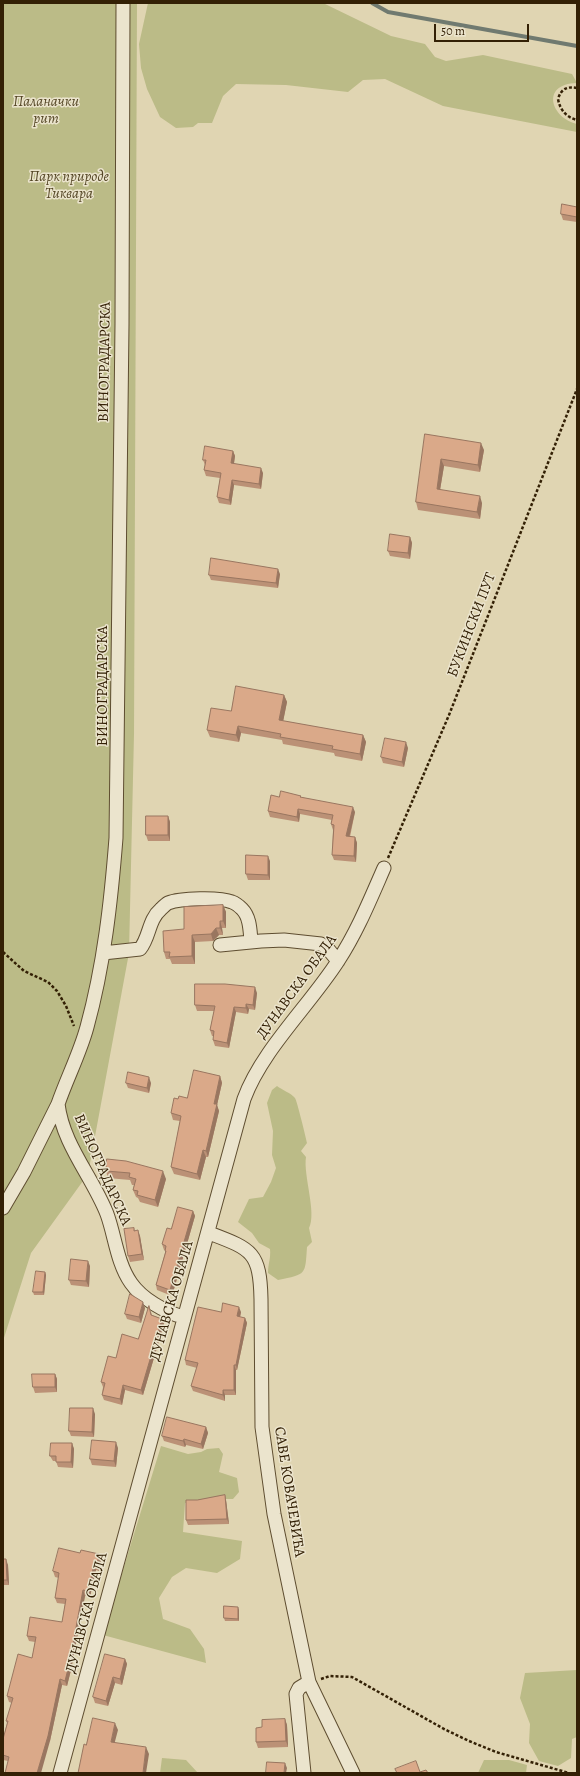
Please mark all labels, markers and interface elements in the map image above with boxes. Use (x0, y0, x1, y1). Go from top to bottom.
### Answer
scale bar (436, 16, 531, 42)
text: 50 m (441, 23, 465, 39)
park label: Паланачки рит (13, 93, 79, 128)
park label: Парк природе Тиквара (29, 168, 109, 203)
street label: ВИНОГРАДАРСКА (95, 302, 115, 422)
street label: БУКИНСКИ ПУТ (444, 570, 500, 680)
street label: ВИНОГРАДАРСКА (94, 626, 112, 746)
street label: ДУНАВСКА ОБАЛА (253, 931, 341, 1043)
street label: ВИНОГРАДАРСКА (69, 1111, 135, 1229)
street label: ДУНАВСКА ОБАЛА (146, 1239, 198, 1363)
street label: САВЕ КОВАЧЕВИЋА (270, 1425, 308, 1559)
street label: ДУНАВСКА ОБАЛА (62, 1551, 112, 1675)

